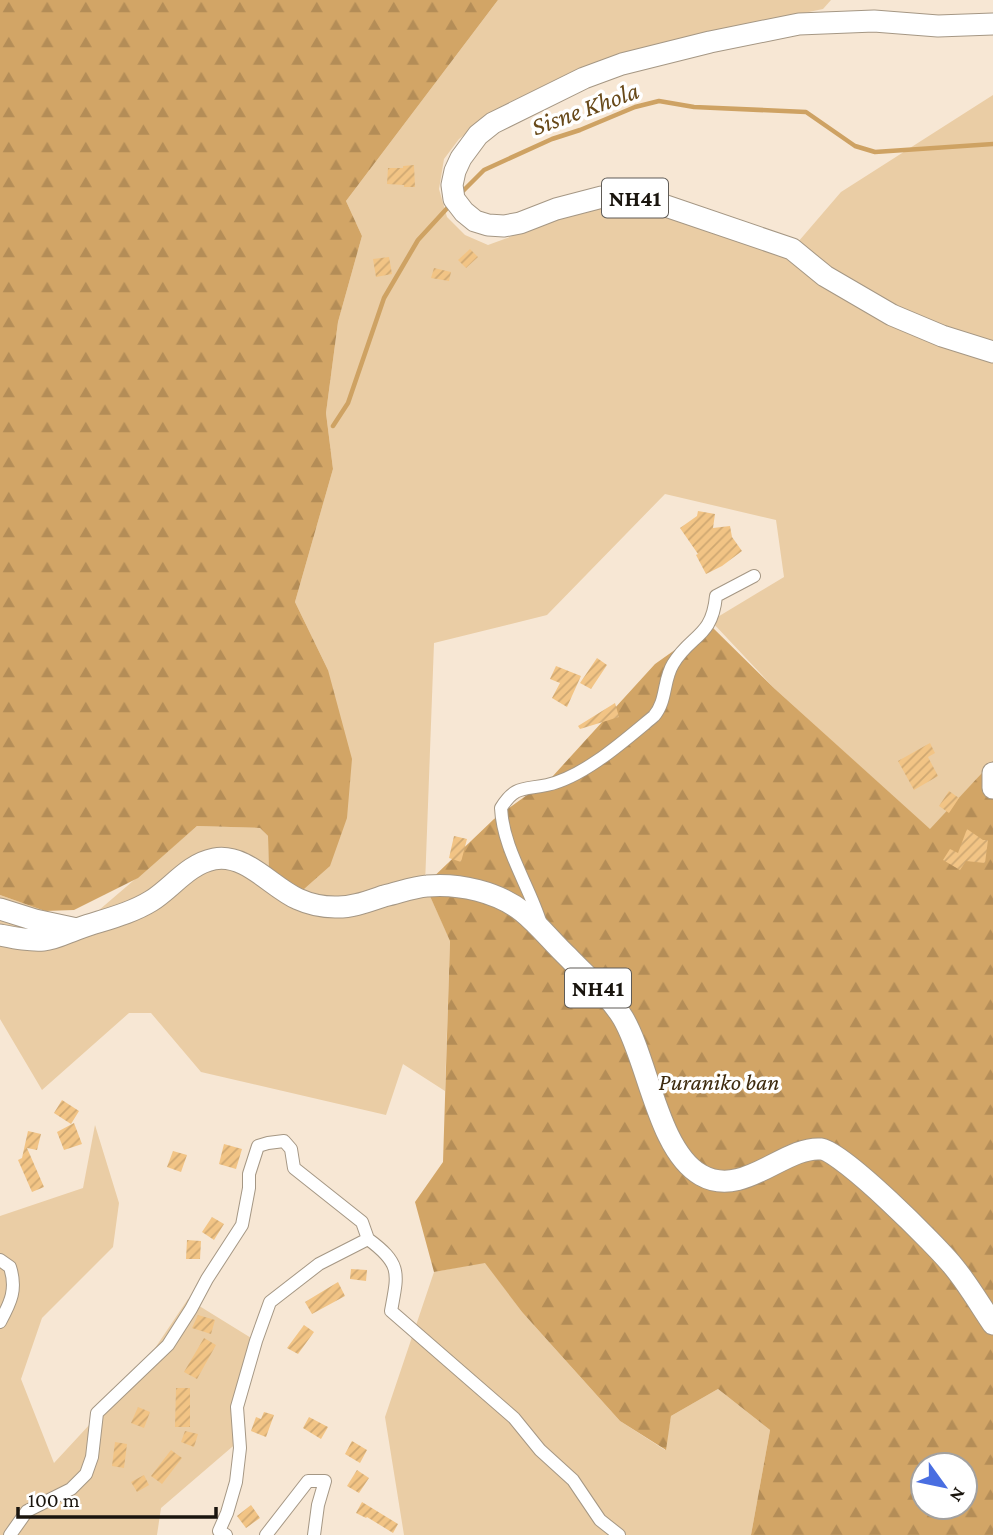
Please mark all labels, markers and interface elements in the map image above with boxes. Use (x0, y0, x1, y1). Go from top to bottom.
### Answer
water label: Sisne Khola (527, 76, 643, 141)
road number: NH41 (602, 178, 668, 218)
road number: NH41 (565, 968, 631, 1007)
park label: Puraniko ban (659, 1068, 779, 1095)
north arrow (909, 1451, 979, 1521)
scale bar (18, 1476, 215, 1520)
text: N (945, 1484, 970, 1506)
text: 100 m (28, 1488, 80, 1512)

